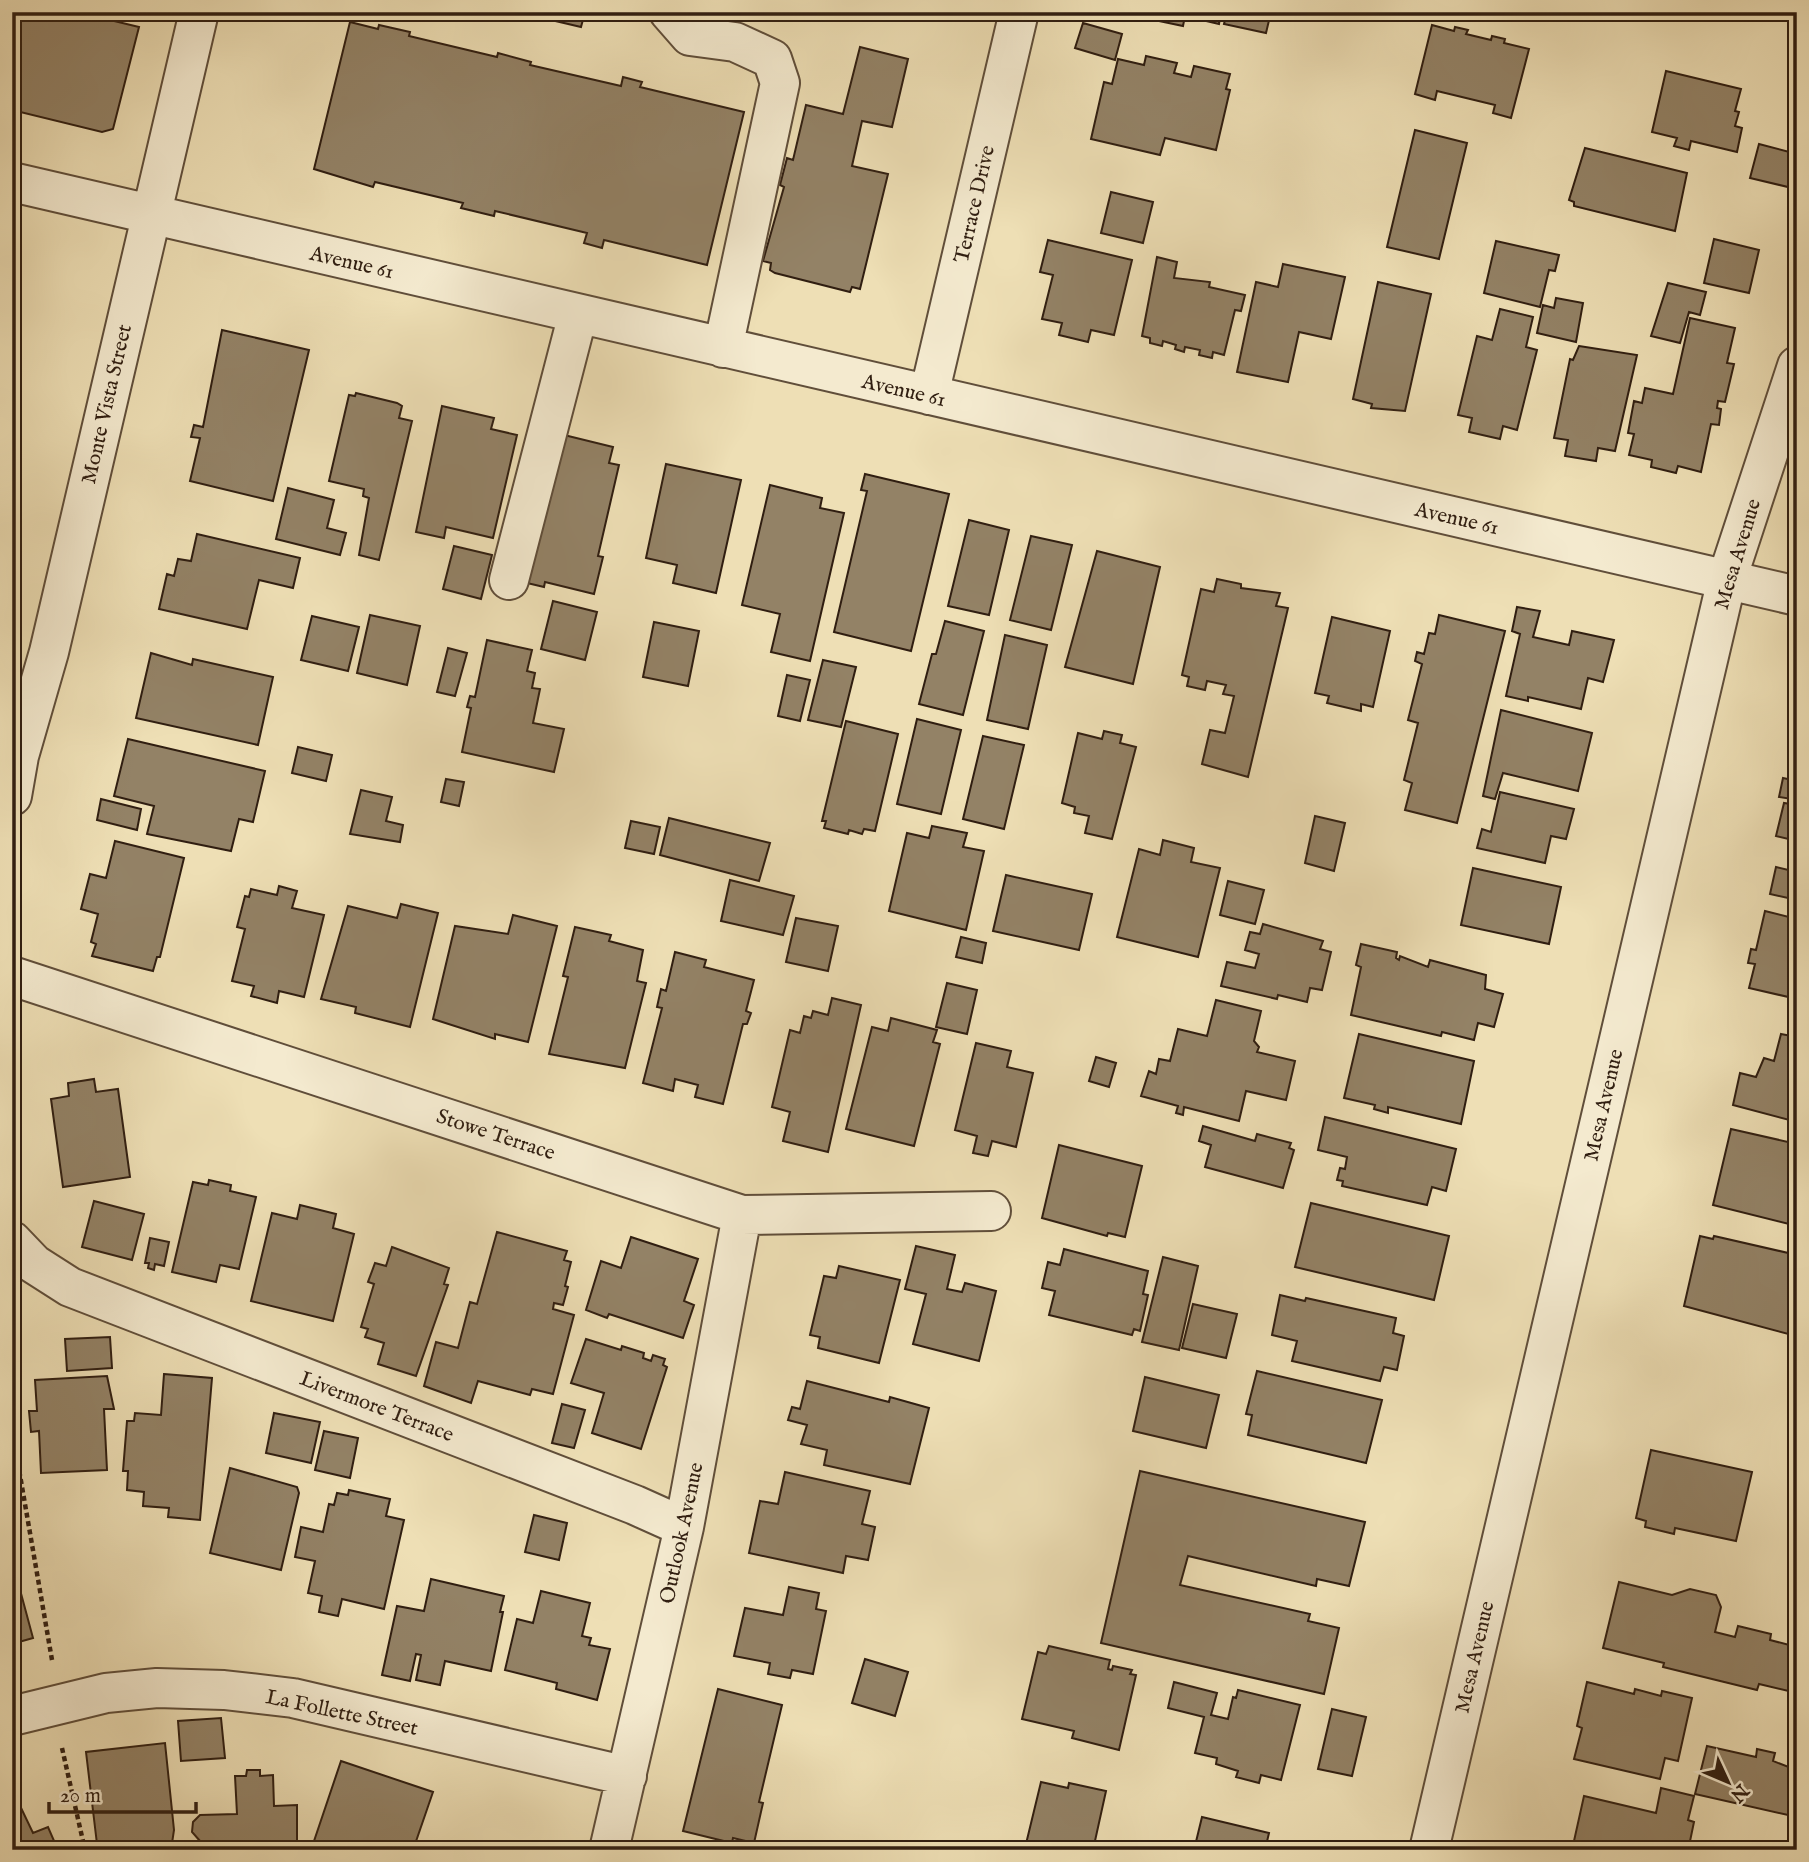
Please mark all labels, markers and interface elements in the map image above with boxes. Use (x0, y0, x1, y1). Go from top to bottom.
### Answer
street label: Terrace Drive (949, 143, 1002, 266)
street label: Avenue 61 (306, 240, 396, 286)
street label: Monte Vista Street (76, 322, 139, 487)
street label: Avenue 61 (858, 368, 948, 414)
street label: Mesa Avenue (1709, 495, 1768, 613)
street label: Avenue 61 (1411, 496, 1501, 542)
street label: Mesa Avenue (1578, 1046, 1631, 1164)
street label: Stowe Terrace (433, 1104, 559, 1167)
street label: Livermore Terrace (296, 1366, 458, 1449)
street label: Outlook Avenue (654, 1460, 711, 1606)
street label: Mesa Avenue (1449, 1598, 1502, 1716)
street label: La Follette Street (263, 1684, 420, 1743)
north arrow (1694, 1746, 1764, 1816)
scale bar (49, 1771, 196, 1815)
text: N (1724, 1777, 1754, 1807)
text: 20 m (60, 1783, 101, 1810)

